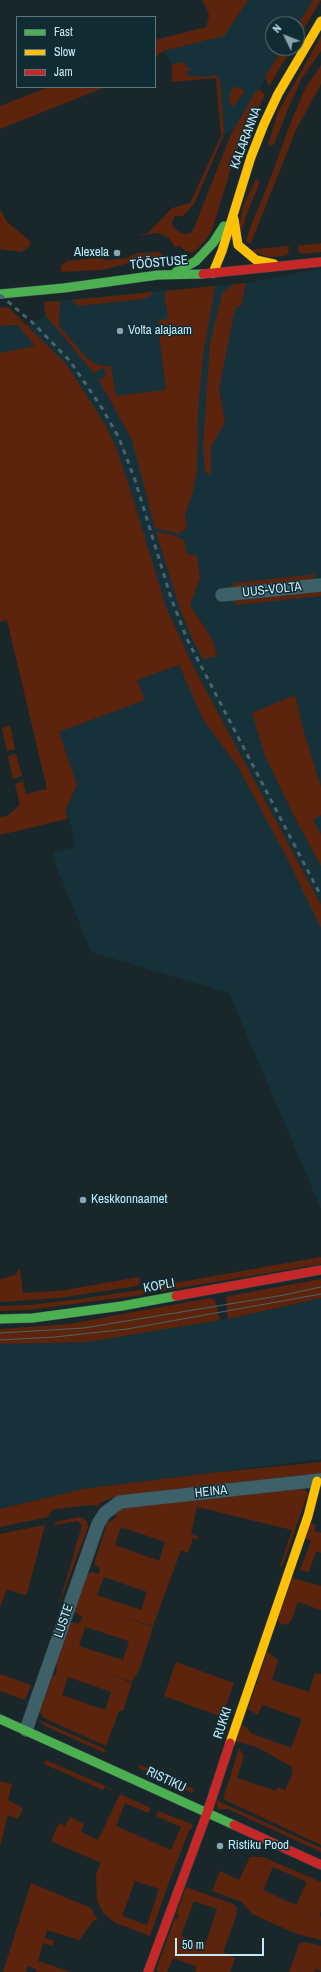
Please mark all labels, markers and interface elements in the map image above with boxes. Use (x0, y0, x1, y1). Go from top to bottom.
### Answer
legend (16, 16, 156, 88)
north arrow (265, 16, 305, 56)
text: N (270, 21, 284, 36)
text: Fast (54, 24, 73, 40)
text: Slow (54, 44, 75, 60)
text: Jam (54, 64, 73, 80)
street label: KALARANNA (227, 105, 265, 171)
place label: Alexela (74, 245, 109, 261)
marker: Alexela (112, 248, 122, 258)
street label: TÖÖSTUSE (129, 253, 189, 273)
place label: Volta alajaam (128, 323, 192, 339)
marker: Volta alajaam (115, 326, 125, 336)
street label: UUS-VOLTA (242, 579, 302, 601)
place label: Keskkonnaamet (91, 1192, 167, 1208)
marker: Keskkonnaamet (78, 1195, 88, 1205)
street label: KOPLI (142, 1276, 176, 1296)
street label: HEINA (194, 1483, 228, 1501)
street label: LUSTE (51, 1602, 77, 1640)
street label: RUKKI (211, 1705, 235, 1741)
street label: RISTIKU (144, 1764, 188, 1796)
place label: Ristiku Pood (228, 1838, 289, 1854)
marker: Ristiku Pood (215, 1841, 225, 1851)
scale bar (177, 1930, 266, 1956)
text: 50 m (182, 1937, 204, 1953)

